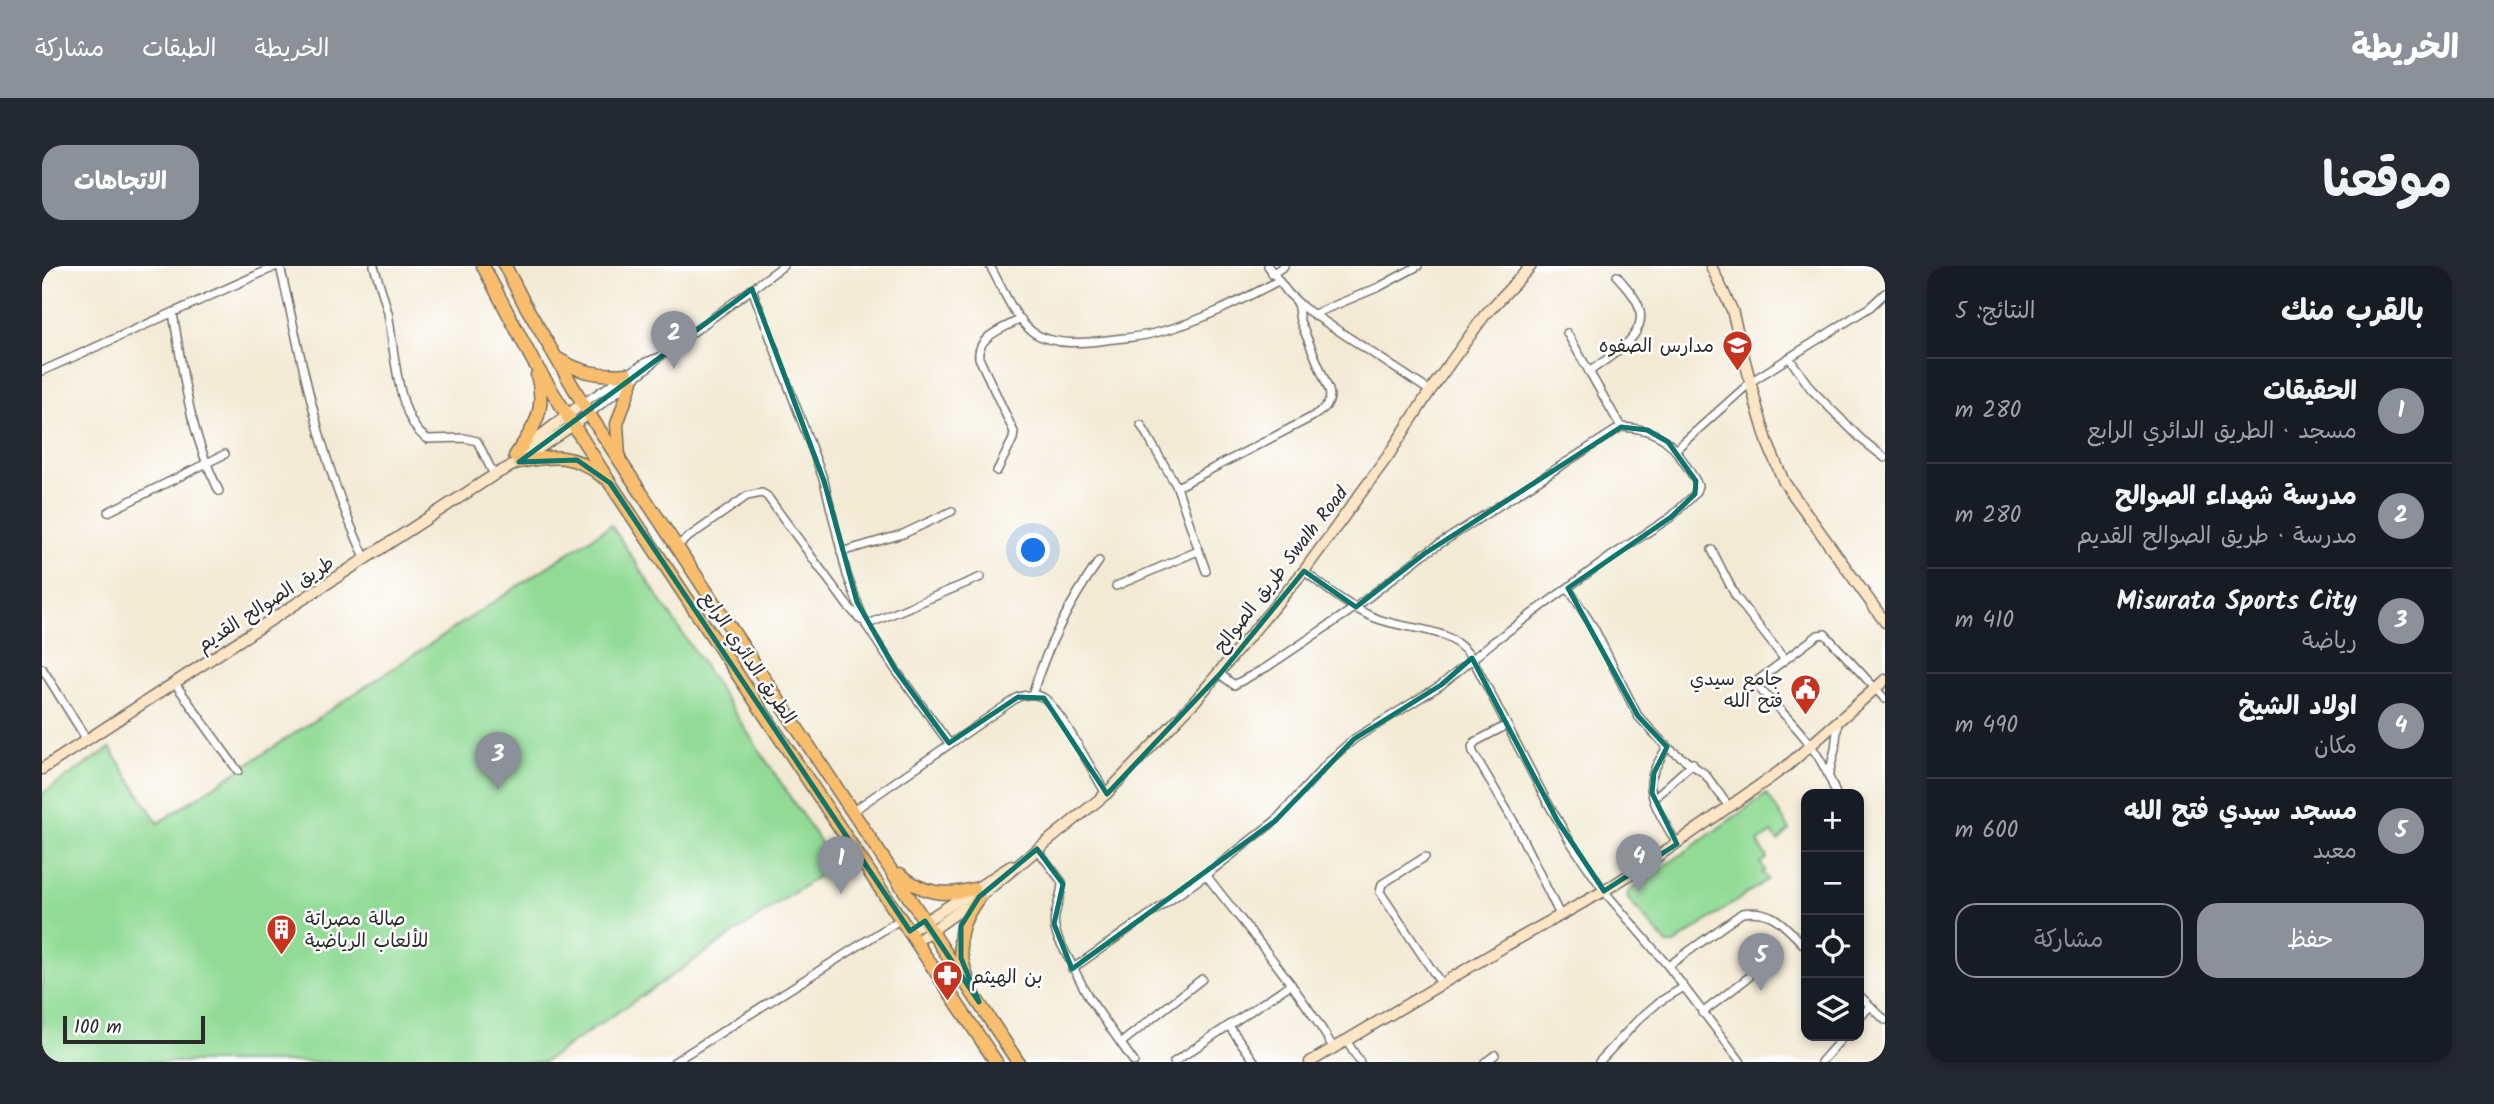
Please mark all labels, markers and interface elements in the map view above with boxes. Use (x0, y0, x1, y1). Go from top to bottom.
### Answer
text: الخريطة (2352, 23, 2459, 76)
text: مشاركة (35, 30, 104, 69)
text: الطبقات (142, 30, 217, 69)
text: الخريطة (255, 30, 329, 69)
text: موقعنا (2322, 144, 2452, 222)
button: الاتجاهات (42, 145, 199, 220)
text: بالقرب منك (2281, 288, 2424, 336)
text: النتائج: 5 (1955, 294, 2035, 330)
pin: 2 (651, 311, 697, 369)
school or university icon: مدارس الصفوه (1720, 328, 1754, 372)
place label: مدارس الصفوه (1599, 332, 1714, 362)
text: الحقيقات (2263, 371, 2357, 413)
text: 280 m (1955, 393, 2021, 429)
text: 1 (2398, 393, 2404, 429)
text: مسجد · الطريق الدائري الرابع (2087, 414, 2357, 450)
text: مدرسة شهداء الصوالح (2115, 476, 2357, 518)
street label: طريق الصوالح Swalh Road (1207, 480, 1357, 660)
text: 280 m (1955, 498, 2021, 534)
text: 2 (2394, 498, 2408, 534)
text: مدرسة · طريق الصوالح القديم (2077, 519, 2357, 555)
your location (1016, 533, 1050, 567)
street label: طريق الصوالح القديم (191, 549, 341, 661)
text: Misurata Sports City (2117, 581, 2357, 623)
street label: الطريق الدائري الرابع (692, 586, 803, 731)
text: 410 m (1955, 603, 2014, 639)
text: 3 (2395, 603, 2407, 639)
text: رياضة (2302, 624, 2357, 660)
place label: جامع سيدي فتح الله (1690, 665, 1783, 717)
public building icon: جامع سيدي فتح الله (1789, 672, 1823, 716)
text: اولاد الشيخ (2238, 686, 2357, 728)
text: 490 m (1955, 708, 2018, 744)
text: 4 (2395, 708, 2407, 744)
text: مكان (2314, 729, 2357, 765)
pin: 3 (475, 732, 521, 790)
map controls (1801, 789, 1864, 1041)
button: + (1801, 789, 1864, 852)
text: مسجد سيدي فتح الله (2124, 791, 2357, 833)
text: 600 m (1955, 813, 2018, 849)
text: 5 (2395, 813, 2407, 849)
pin: 4 (1616, 834, 1662, 892)
text: معبد (2313, 834, 2357, 870)
pin: 1 (818, 836, 864, 894)
button: − (1801, 852, 1864, 915)
button: مشاركة (1955, 903, 2183, 978)
button: حفظ (2197, 903, 2424, 978)
place label: صالة مصراتة للألعاب الرياضية (305, 905, 428, 957)
building icon: صالة مصراتة للألعاب الرياضية (265, 912, 299, 956)
button: locate (1801, 915, 1864, 978)
pin: 5 (1738, 933, 1784, 991)
pharmacy icon: بن الهيثم (931, 959, 965, 1003)
place label: بن الهيثم (971, 963, 1042, 993)
button: layers (1801, 978, 1864, 1041)
scale bar (63, 1013, 205, 1045)
text: 100 m (74, 1013, 122, 1043)

